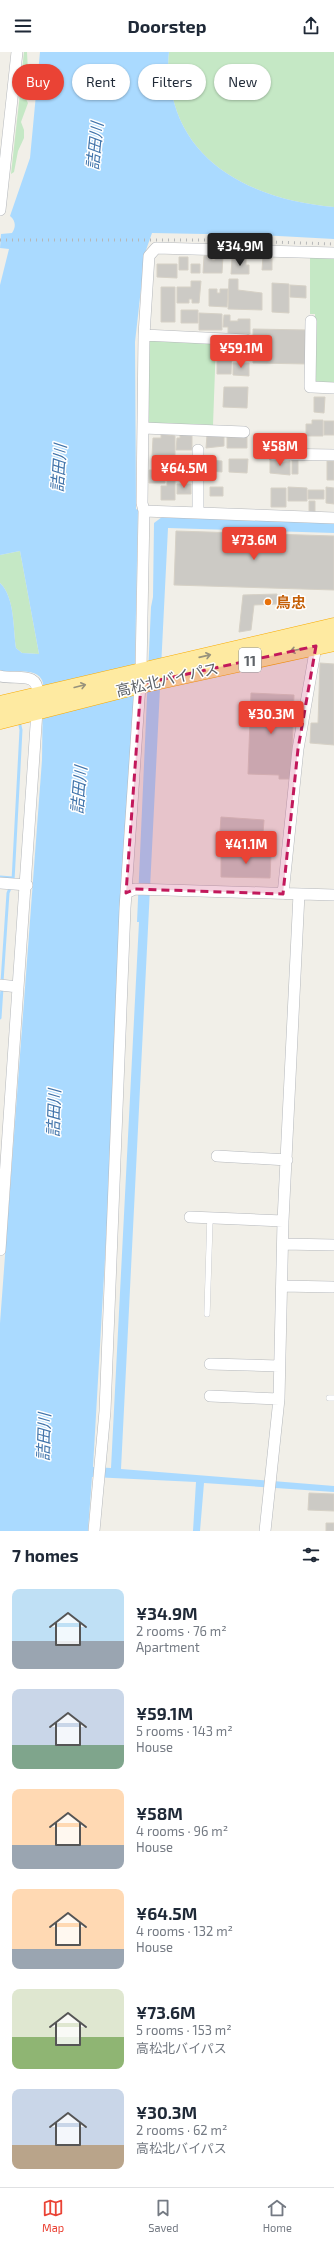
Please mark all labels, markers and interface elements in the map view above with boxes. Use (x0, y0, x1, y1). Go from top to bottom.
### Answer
icon: menu (12, 15, 34, 37)
text: Doorstep (127, 15, 207, 37)
icon: share (300, 15, 322, 37)
chip: Buy (12, 64, 64, 100)
chip: Rent (72, 64, 130, 100)
chip: Filters (138, 64, 206, 100)
chip: New (214, 64, 271, 100)
water label: 詰田川 (82, 119, 106, 171)
pin: ¥34.9M (207, 233, 273, 267)
text: ¥34.9M (216, 238, 264, 254)
pin: ¥59.1M (208, 335, 274, 369)
text: ¥59.1M (219, 340, 263, 356)
pin: ¥58M (256, 433, 304, 467)
text: ¥58M (262, 438, 298, 454)
water label: 詰田川 (47, 441, 69, 493)
pin: ¥64.5M (151, 455, 217, 489)
text: ¥64.5M (161, 460, 207, 476)
pin: ¥73.6M (221, 527, 287, 561)
text: ¥73.6M (231, 532, 277, 548)
place label: 鳥忠 (276, 593, 306, 611)
marker: 鳥忠 (263, 597, 273, 607)
one-way arrow (290, 647, 303, 655)
road number: 11 (239, 648, 261, 672)
one-way arrow (198, 652, 211, 659)
street label: 高松北バイパス (114, 658, 220, 700)
one-way arrow (74, 682, 87, 689)
pin: ¥30.3M (238, 701, 304, 735)
text: ¥30.3M (248, 706, 294, 722)
water label: 詰田川 (66, 763, 90, 815)
pin: ¥41.1M (213, 831, 279, 865)
text: ¥41.1M (225, 836, 267, 852)
water label: 詰田川 (43, 1087, 63, 1137)
water label: 詰田川 (33, 1411, 53, 1461)
icon: filters (300, 1544, 322, 1566)
text: 7 homes (12, 1545, 79, 1565)
text: ¥34.9M (136, 1603, 198, 1623)
icon: home (44, 1605, 92, 1653)
text: 2 rooms · 76 m² (136, 1623, 227, 1639)
text: Apartment (136, 1639, 200, 1655)
text: ¥59.1M (136, 1703, 193, 1723)
icon: home (44, 1705, 92, 1753)
text: 5 rooms · 143 m² (136, 1723, 233, 1739)
text: House (136, 1739, 173, 1755)
text: ¥58M (136, 1803, 183, 1823)
icon: home (44, 1805, 92, 1853)
text: 4 rooms · 96 m² (136, 1823, 228, 1839)
text: House (136, 1839, 173, 1855)
text: ¥64.5M (136, 1903, 197, 1923)
icon: home (44, 1905, 92, 1953)
text: 4 rooms · 132 m² (136, 1923, 233, 1939)
text: House (136, 1939, 173, 1955)
text: ¥73.6M (136, 2002, 196, 2022)
icon: home (44, 2005, 92, 2053)
text: 5 rooms · 153 m² (136, 2022, 232, 2038)
text: 高松北バイパス (136, 2040, 227, 2056)
text: ¥30.3M (136, 2102, 197, 2122)
icon: home (44, 2105, 92, 2153)
text: 2 rooms · 62 m² (136, 2122, 227, 2138)
text: 高松北バイパス (136, 2140, 227, 2156)
tab: Map (42, 2197, 64, 2234)
tab: Saved (148, 2197, 179, 2234)
tab: Home (263, 2197, 292, 2234)

